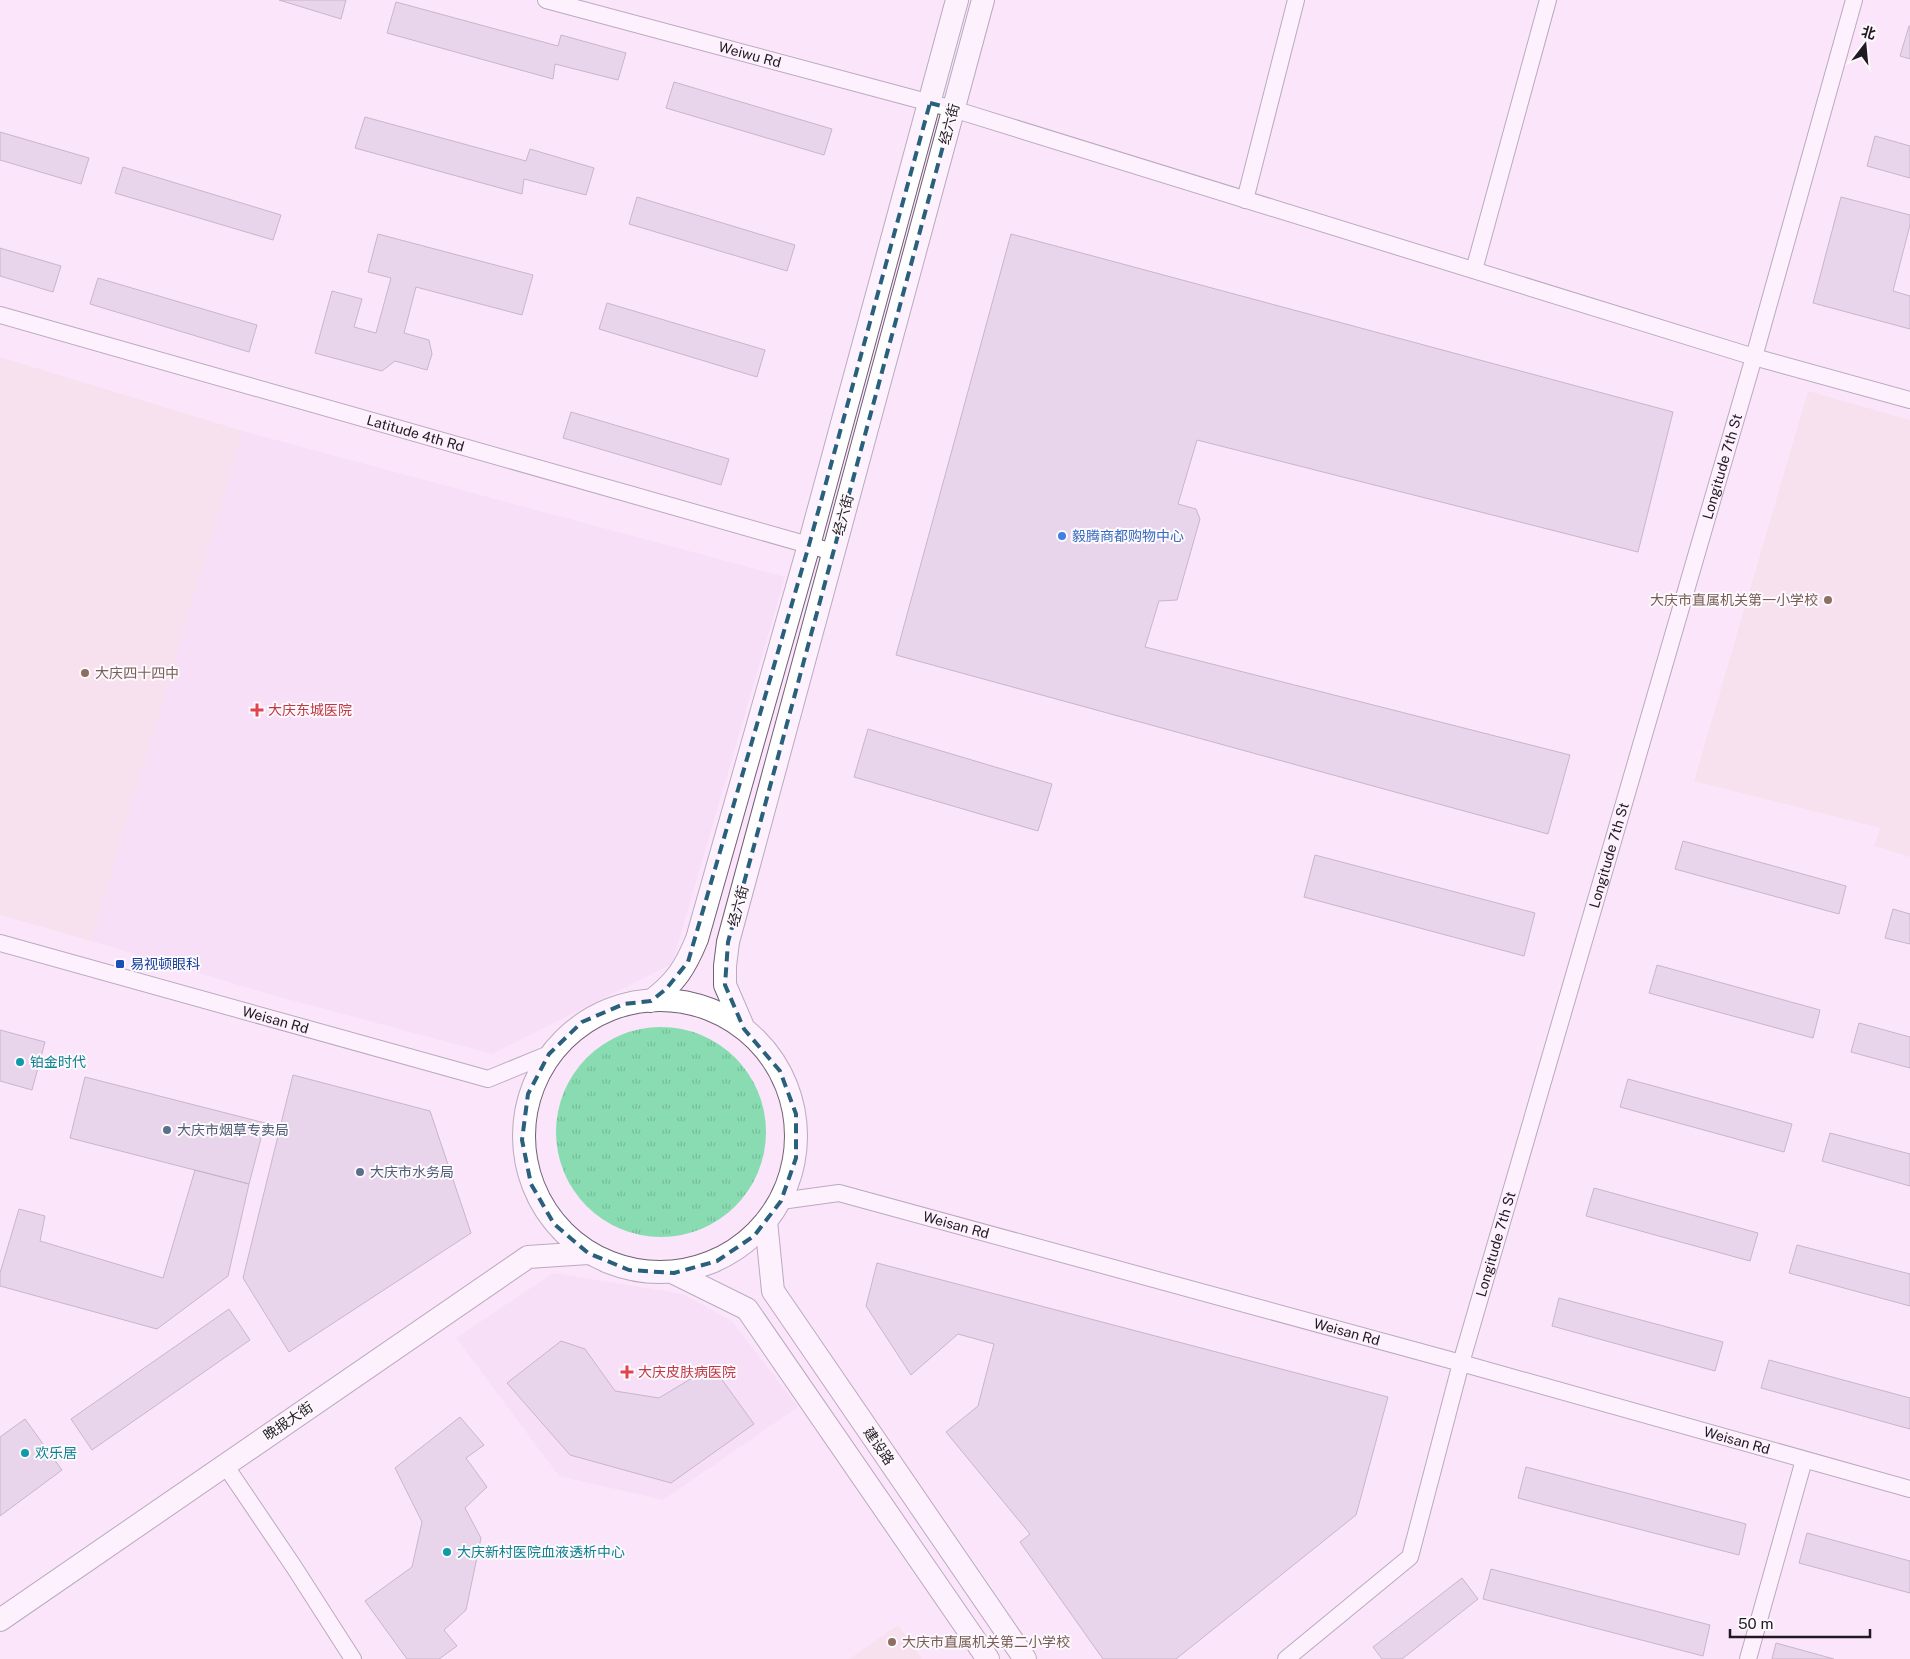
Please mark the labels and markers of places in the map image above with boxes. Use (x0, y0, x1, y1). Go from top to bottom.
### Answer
place label: 毅腾商都购物中心 (1072, 528, 1184, 544)
marker: 毅腾商都购物中心 (1056, 530, 1068, 542)
place label: 大庆市直属机关第一小学校 (1650, 592, 1818, 608)
marker: 大庆市直属机关第一小学校 (1822, 594, 1834, 606)
place label: 大庆四十四中 (95, 665, 179, 681)
marker: 大庆四十四中 (79, 667, 91, 679)
place label: 大庆东城医院 (268, 702, 352, 718)
marker: 大庆东城医院 (250, 703, 264, 717)
place label: 易视顿眼科 (130, 956, 200, 972)
marker: 易视顿眼科 (114, 958, 126, 970)
place label: 铂金时代 (30, 1054, 86, 1070)
marker: 铂金时代 (14, 1056, 26, 1068)
place label: 大庆市烟草专卖局 (177, 1122, 289, 1138)
marker: 大庆市烟草专卖局 (161, 1124, 173, 1136)
place label: 大庆市水务局 (370, 1164, 454, 1180)
marker: 大庆市水务局 (354, 1166, 366, 1178)
place label: 大庆皮肤病医院 (638, 1364, 736, 1380)
marker: 大庆皮肤病医院 (620, 1365, 634, 1379)
place label: 欢乐居 (35, 1445, 77, 1461)
marker: 欢乐居 (19, 1447, 31, 1459)
place label: 大庆新村医院血液透析中心 (457, 1544, 625, 1560)
marker: 大庆新村医院血液透析中心 (441, 1546, 453, 1558)
place label: 大庆市直属机关第二小学校 (902, 1634, 1070, 1650)
marker: 大庆市直属机关第二小学校 (886, 1636, 898, 1648)

